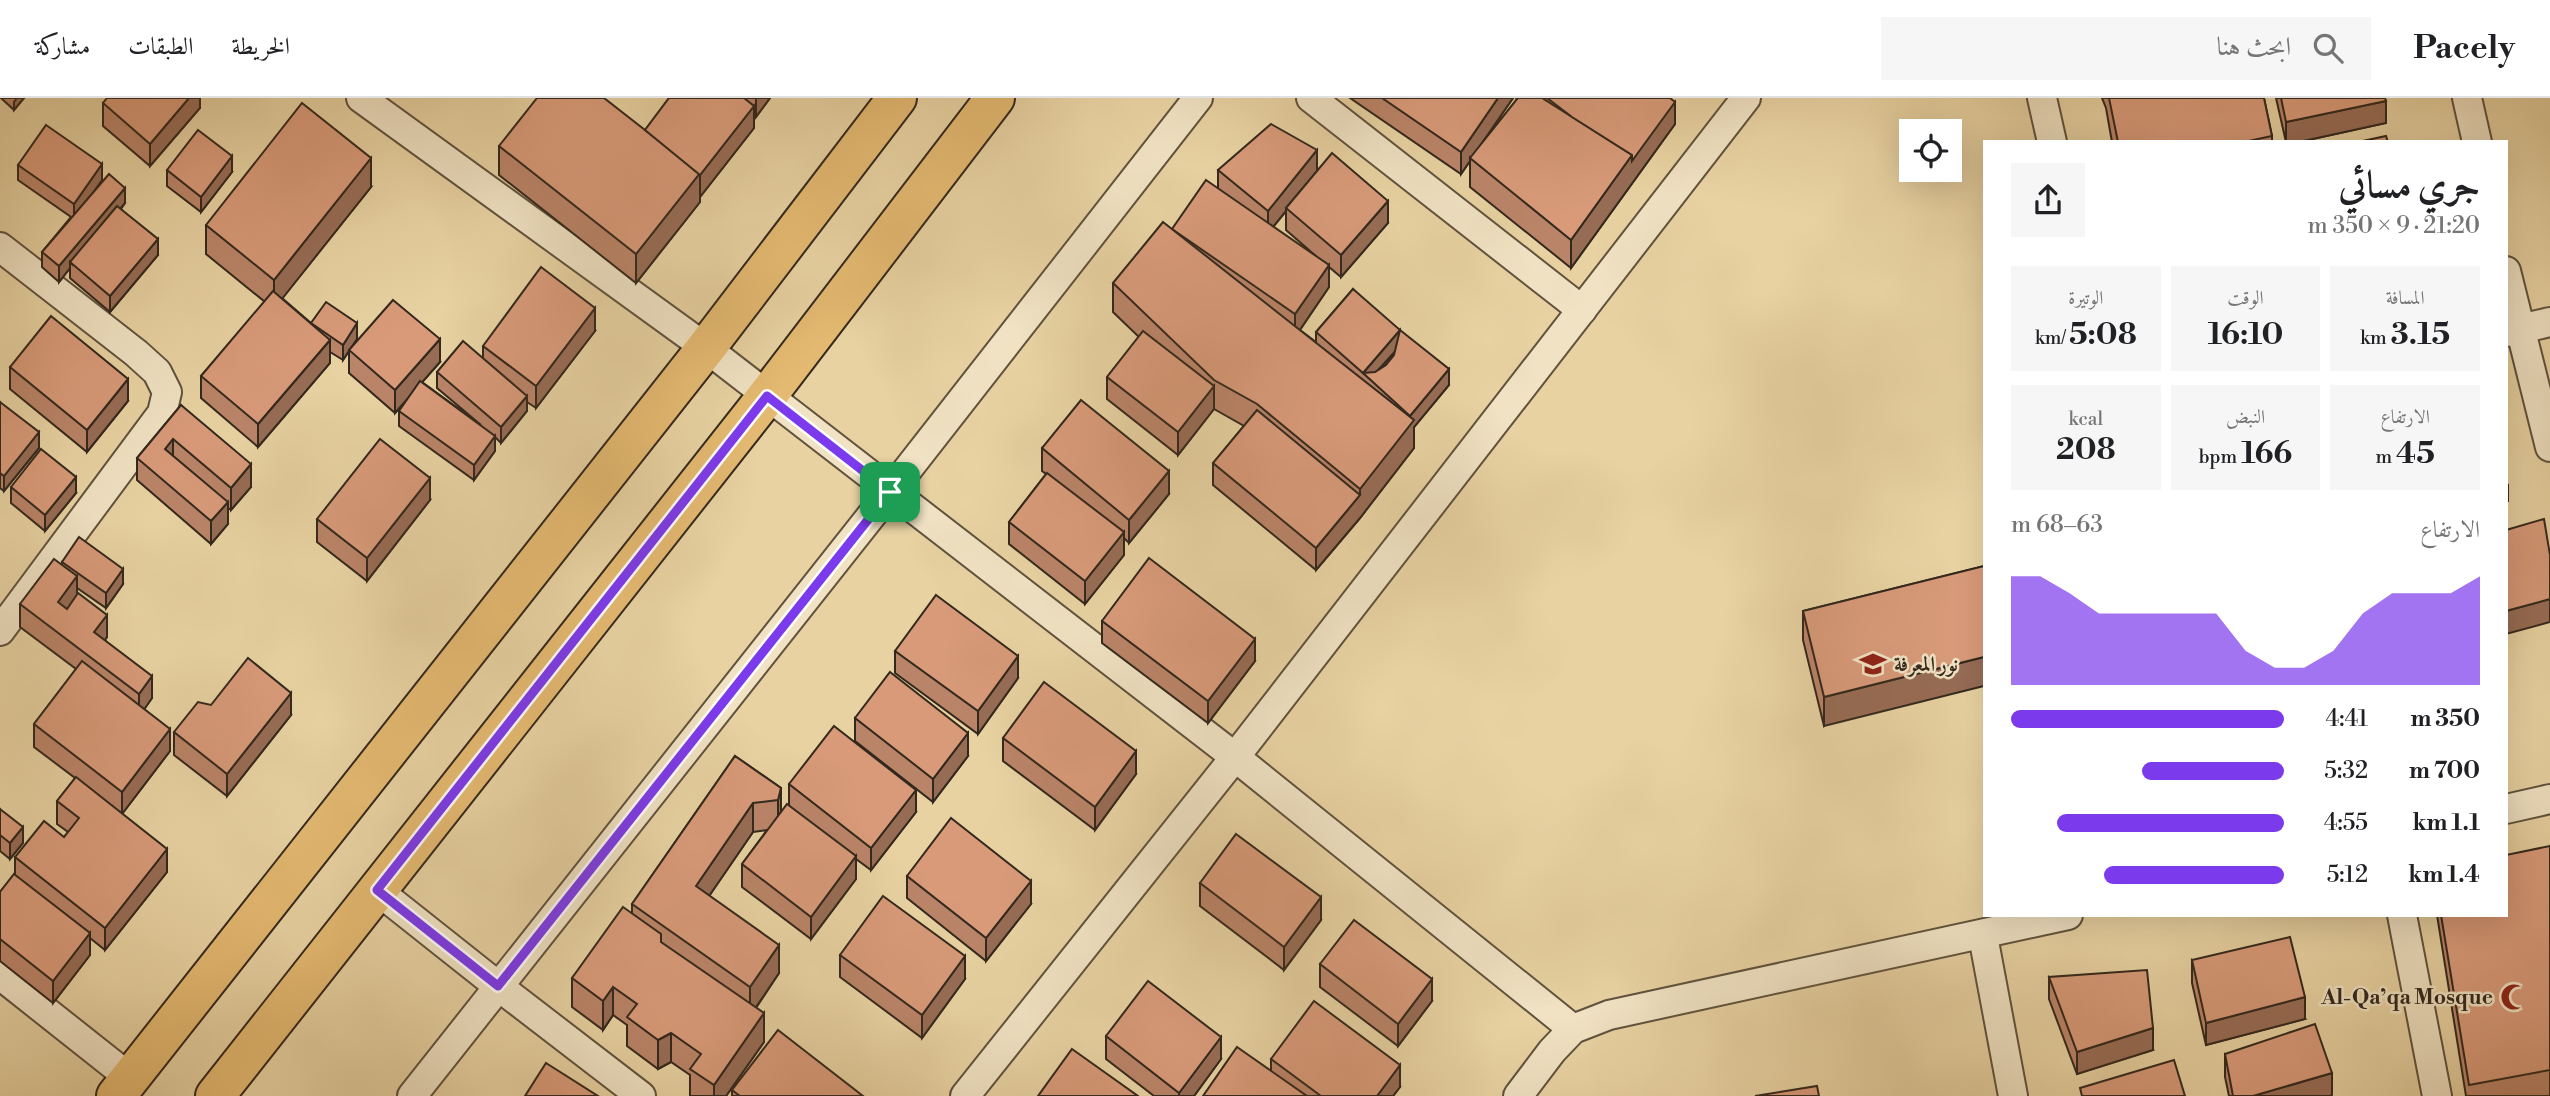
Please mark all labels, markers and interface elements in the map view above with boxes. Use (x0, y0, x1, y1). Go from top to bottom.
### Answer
search box (1881, 17, 2371, 80)
text: Pacely (2413, 28, 2515, 69)
icon: search (2309, 29, 2347, 67)
text: ابحث هنا (2217, 31, 2291, 63)
text: مشاركة (35, 32, 90, 62)
text: الطبقات (128, 32, 194, 62)
text: الخريطة (232, 32, 290, 62)
map controls (1899, 119, 1962, 182)
button: locate (1899, 119, 1962, 182)
text: جري مسائي (2339, 162, 2480, 209)
button: share (2011, 163, 2085, 237)
text: 21:20 · 9 × 350 m (2308, 212, 2480, 240)
text: الوتيرة (2068, 286, 2103, 310)
text: الوقت (2227, 286, 2264, 310)
text: المسافة (2386, 286, 2425, 310)
text: 5:08 (2069, 316, 2137, 354)
text: 16:10 (2208, 316, 2283, 354)
text: 3.15 (2391, 316, 2450, 354)
text: /km (2035, 326, 2069, 350)
text: km (2360, 326, 2391, 350)
text: النبض (2226, 405, 2265, 429)
text: الارتفاع (2381, 405, 2430, 429)
text: kcal (2069, 407, 2103, 431)
text: 208 (2056, 431, 2116, 469)
text: 166 (2241, 435, 2292, 473)
text: 45 (2396, 435, 2435, 473)
text: bpm (2199, 445, 2241, 469)
text: m (2376, 445, 2396, 469)
pin (860, 462, 920, 522)
icon: arrive (871, 473, 909, 511)
text: 63–68 m (2011, 511, 2103, 539)
text: الارتفاع (2420, 516, 2480, 544)
school or university icon: نور المعرفة (1858, 649, 1888, 679)
place label: نور المعرفة (1894, 652, 1958, 678)
text: 4:41 (2326, 705, 2368, 733)
text: 350 m (2411, 705, 2480, 733)
text: 5:32 (2324, 757, 2368, 785)
text: 700 m (2409, 757, 2480, 785)
text: 4:55 (2324, 809, 2368, 837)
text: 1.1 km (2412, 809, 2480, 837)
text: 5:12 (2327, 861, 2368, 889)
text: 1.4 km (2408, 861, 2480, 889)
mosque icon: Al-Qa’qa Mosque (2499, 982, 2529, 1012)
place label: Al-Qa’qa Mosque (2320, 985, 2493, 1011)

